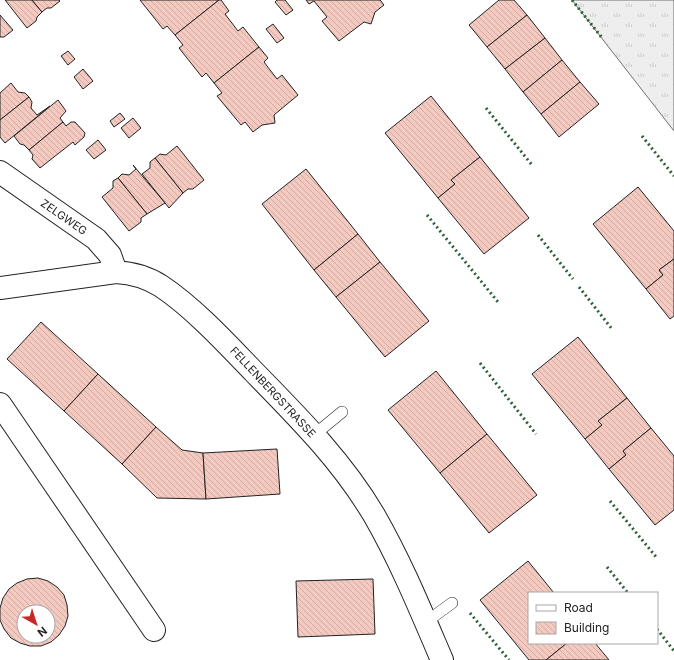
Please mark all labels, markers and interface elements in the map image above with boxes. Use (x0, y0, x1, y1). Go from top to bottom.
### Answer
street label: ZELGWEG (38, 196, 90, 238)
street label: FELLENBERGSTRASSE (227, 344, 319, 440)
legend (528, 592, 658, 644)
text: Road (564, 600, 593, 615)
north arrow (16, 604, 56, 644)
text: Building (564, 620, 609, 635)
text: N (35, 624, 50, 640)

